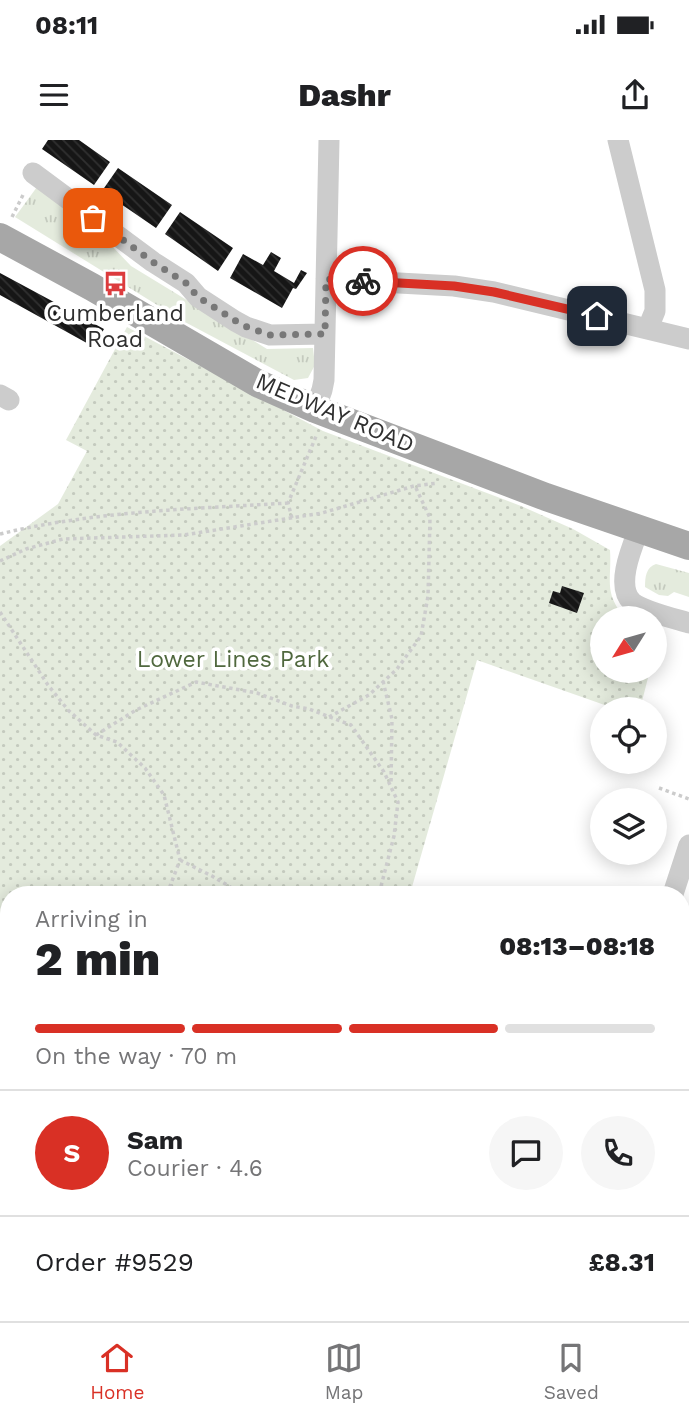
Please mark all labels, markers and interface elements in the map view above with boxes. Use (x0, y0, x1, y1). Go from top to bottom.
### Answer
text: 08:11 (35, 10, 98, 40)
icon: menu (35, 76, 73, 114)
text: Dashr (298, 76, 391, 114)
icon: share (616, 76, 654, 114)
pin (63, 188, 123, 248)
icon: bag (74, 199, 112, 237)
courier (328, 246, 398, 316)
icon: bike (344, 262, 382, 300)
bus stop icon: Cumberland Road (101, 269, 129, 297)
pin (567, 286, 627, 346)
icon: home (578, 297, 616, 335)
place label: Cumberland Road (46, 300, 184, 353)
street label: MEDWAY ROAD (252, 368, 418, 458)
north arrow (590, 606, 667, 682)
map controls (590, 606, 667, 865)
park label: Lower Lines Park (137, 646, 329, 673)
button: locate (590, 697, 667, 774)
button: layers (590, 788, 667, 865)
text: Arriving in (35, 906, 148, 933)
text: 08:13–08:18 (499, 931, 655, 961)
text: 2 min (35, 932, 160, 986)
text: On the way · 70 m (35, 1043, 237, 1070)
button: chat (489, 1116, 563, 1190)
button: phone (581, 1116, 655, 1190)
text: Sam (127, 1125, 183, 1155)
text: S (64, 1138, 80, 1168)
text: Courier · 4.6 (127, 1155, 263, 1182)
text: Order #9529 (35, 1247, 194, 1277)
text: £8.31 (588, 1247, 655, 1277)
tab: Home (90, 1339, 144, 1404)
tab: Map (325, 1339, 363, 1404)
tab: Saved (544, 1339, 599, 1404)

